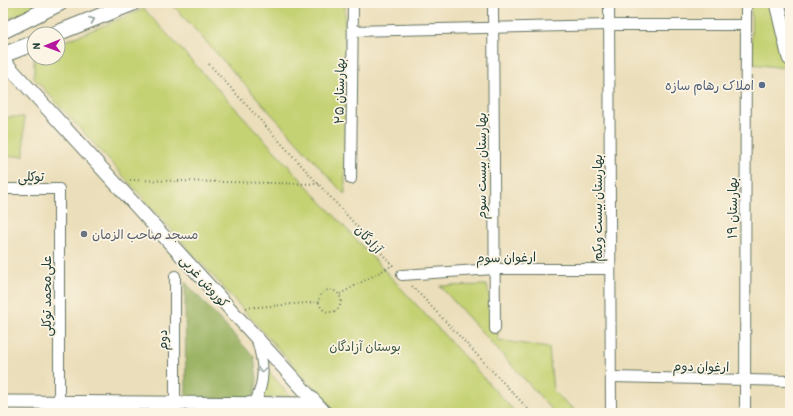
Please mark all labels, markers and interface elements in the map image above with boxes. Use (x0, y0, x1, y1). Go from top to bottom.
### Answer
one-way arrow (88, 16, 95, 24)
north arrow (26, 26, 66, 66)
text: N (29, 43, 43, 49)
street label: بهارستان ۲۵ (329, 58, 349, 124)
place label: املاک رهام سازه (665, 76, 754, 96)
marker: املاک رهام سازه (757, 80, 767, 90)
street label: بهارستان بیست سوم (472, 113, 492, 219)
street label: بهارستان بیست ویکم (588, 154, 608, 262)
street label: توکلی (18, 167, 45, 186)
street label: بهارستان ۱۹ (723, 177, 741, 239)
street label: آزادگان (351, 221, 387, 258)
place label: مسجد صاحب الزمان (92, 225, 198, 243)
marker: مسجد صاحب الزمان (79, 229, 89, 239)
street label: ارغوان سوم (476, 247, 536, 269)
street label: کوروش غربی (176, 251, 234, 312)
street label: علی‌محمد توکلی (37, 255, 56, 337)
street label: دوم (153, 329, 173, 351)
park label: بوستان آزادگان (329, 337, 401, 355)
street label: ارغوان دوم (672, 357, 729, 377)
one-way arrow (258, 367, 266, 373)

